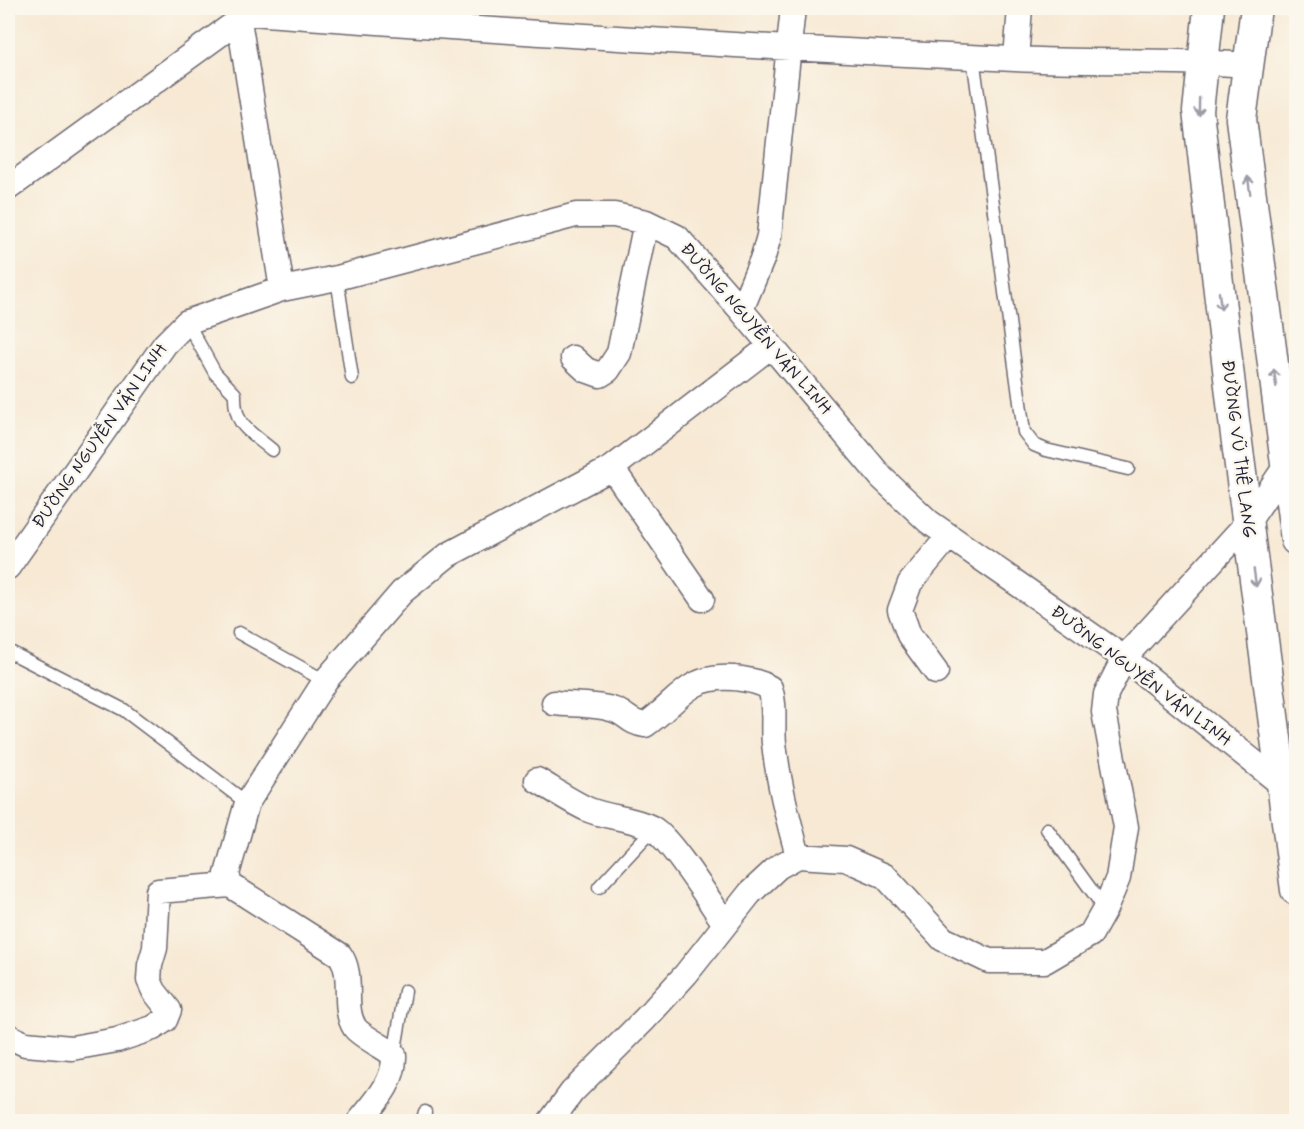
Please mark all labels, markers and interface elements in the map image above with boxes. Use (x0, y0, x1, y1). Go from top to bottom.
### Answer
one-way arrow (1193, 97, 1205, 117)
one-way arrow (1244, 175, 1255, 195)
street label: ĐƯỜNG NGUYỄN VĂN LINH (674, 238, 838, 420)
one-way arrow (1215, 291, 1226, 310)
street label: ĐƯỜNG NGUYỄN VĂN LINH (27, 339, 173, 533)
street label: ĐƯỜNG VŨ THÊ LANG (1215, 359, 1261, 539)
one-way arrow (1269, 369, 1280, 388)
one-way arrow (1250, 567, 1261, 587)
street label: ĐƯỜNG NGUYỄN VĂN LINH (1046, 600, 1236, 752)

